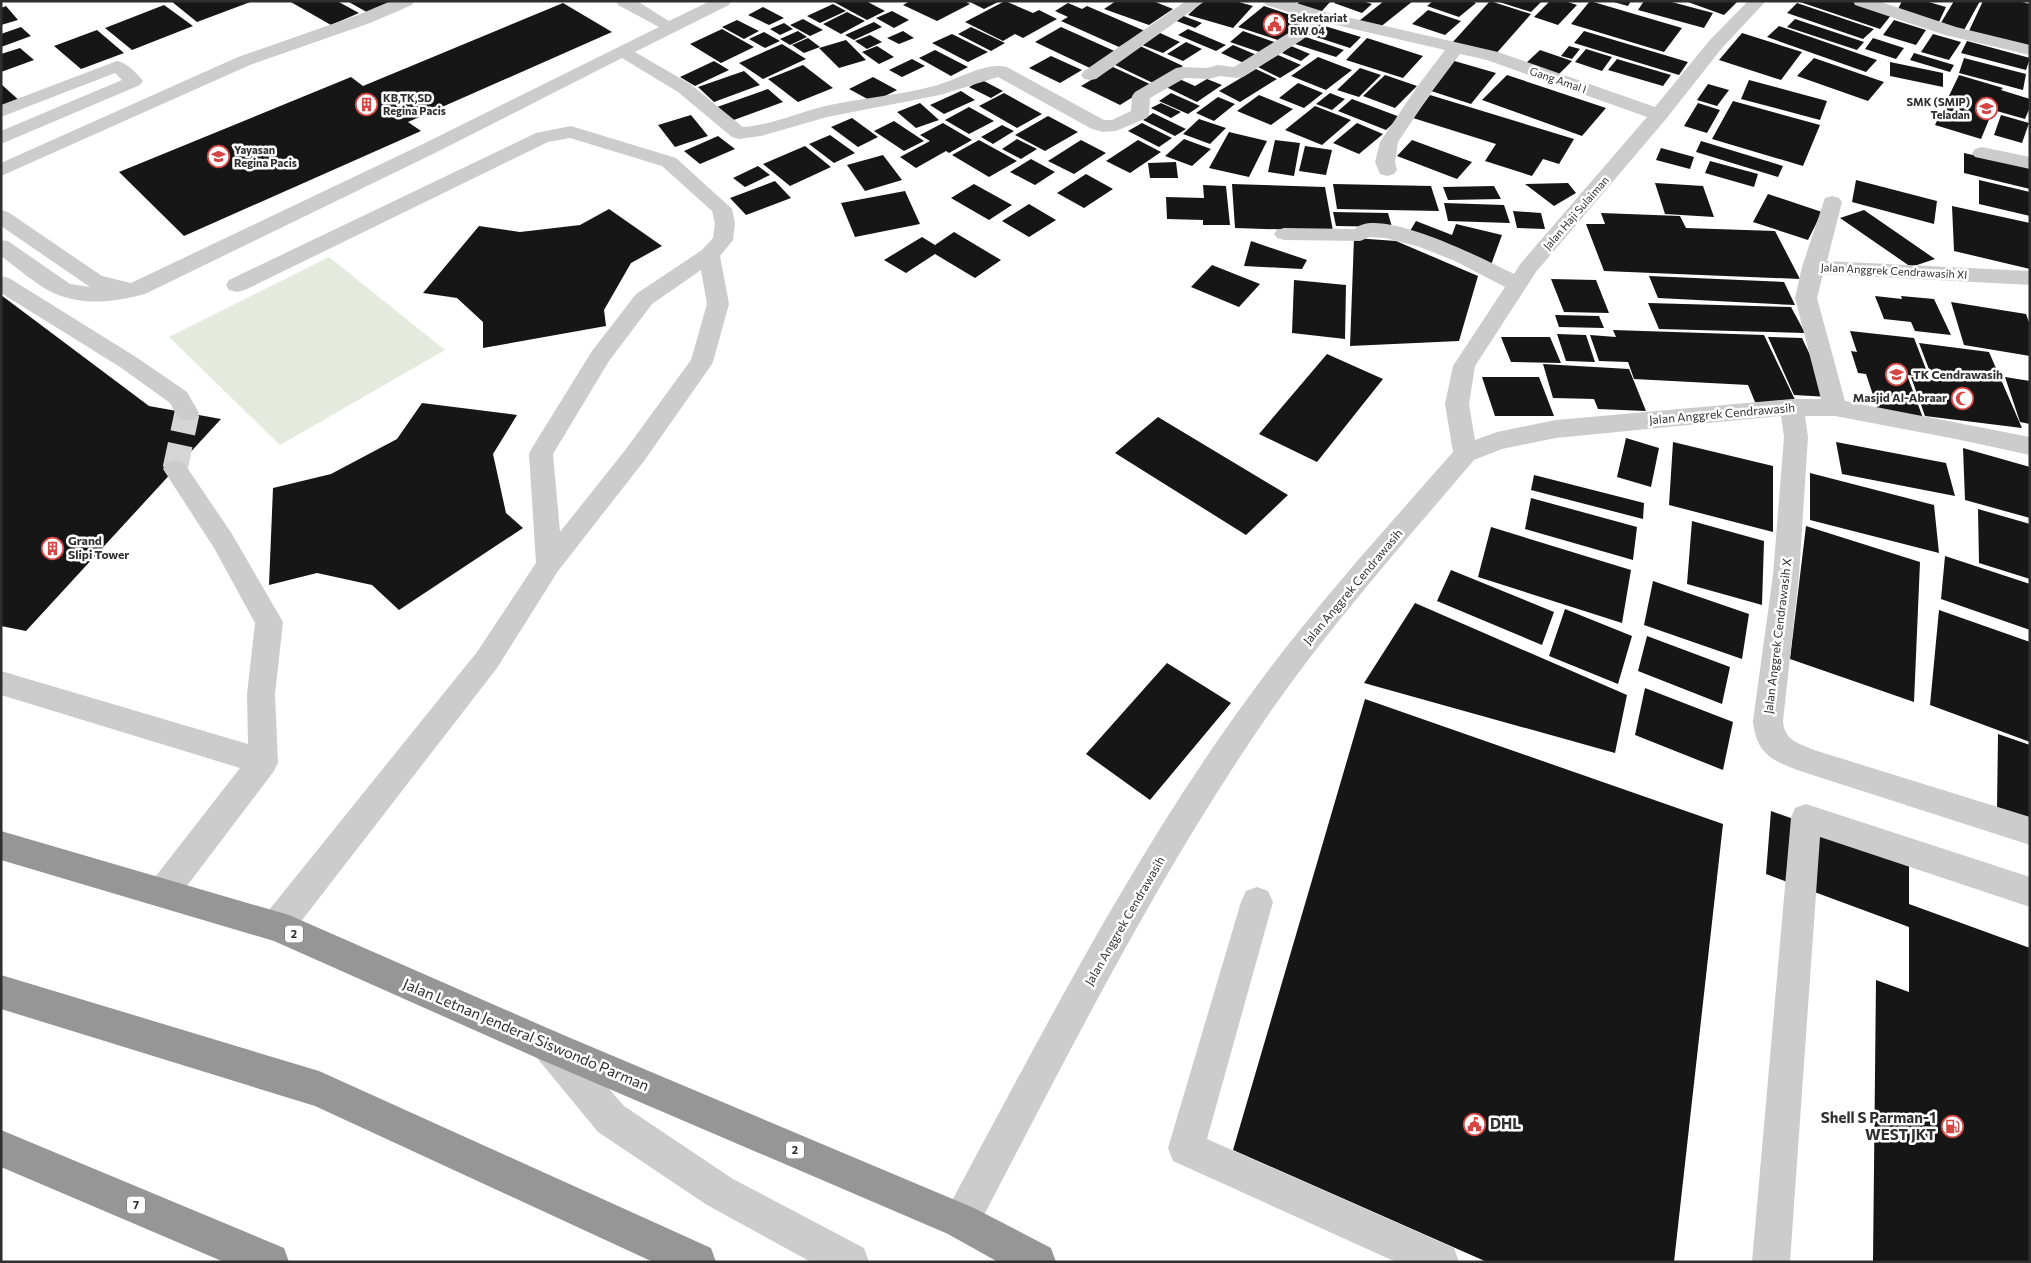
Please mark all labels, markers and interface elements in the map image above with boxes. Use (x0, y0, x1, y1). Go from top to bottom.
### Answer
place label: Sekretariat RW 04 (1290, 11, 1348, 37)
public building icon: Sekretariat RW 04 (1262, 12, 1286, 36)
street label: Gang Amal I (1528, 64, 1588, 95)
place label: KB,TK,SD Regina Pacis (383, 91, 446, 117)
building icon: KB,TK,SD Regina Pacis (355, 92, 379, 116)
place label: SMK (SMIP) Teladan (1906, 95, 1970, 121)
school or university icon: SMK (SMIP) Teladan (1974, 96, 1998, 120)
place label: Yayasan Regina Pacis (234, 143, 297, 169)
school or university icon: Yayasan Regina Pacis (206, 144, 230, 168)
street label: Jalan Haji Sulaiman (1540, 173, 1612, 253)
street label: Jalan Anggrek Cendrawasih XI (1820, 260, 1968, 282)
school or university icon: TK Cendrawasih (1885, 363, 1909, 387)
place label: TK Cendrawasih (1913, 367, 2003, 381)
mosque icon: Masjid Al-Abraar (1951, 386, 1975, 410)
place label: Masjid Al-Abraar (1853, 390, 1947, 404)
street label: Jalan Anggrek Cendrawasih (1648, 400, 1796, 427)
street label: Jalan Anggrek Cendrawasih (1300, 526, 1405, 648)
place label: Grand Slipi Tower (68, 533, 129, 561)
building icon: Grand Slipi Tower (40, 536, 64, 560)
street label: Jalan Anggrek Cendrawasih X (1760, 557, 1795, 715)
street label: Jalan Anggrek Cendrawasih (1081, 854, 1168, 988)
road number: 2 (285, 926, 303, 942)
street label: Jalan Letnan Jenderal Siswondo Parman (401, 974, 652, 1094)
place label: Shell S Parman-1 WEST JKT (1821, 1108, 1936, 1143)
public building icon: DHL (1462, 1112, 1486, 1136)
place label: DHL (1490, 1114, 1521, 1132)
fuel station icon: Shell S Parman-1 WEST JKT (1940, 1115, 1964, 1139)
road number: 2 (786, 1142, 804, 1158)
road number: 7 (127, 1196, 145, 1214)

